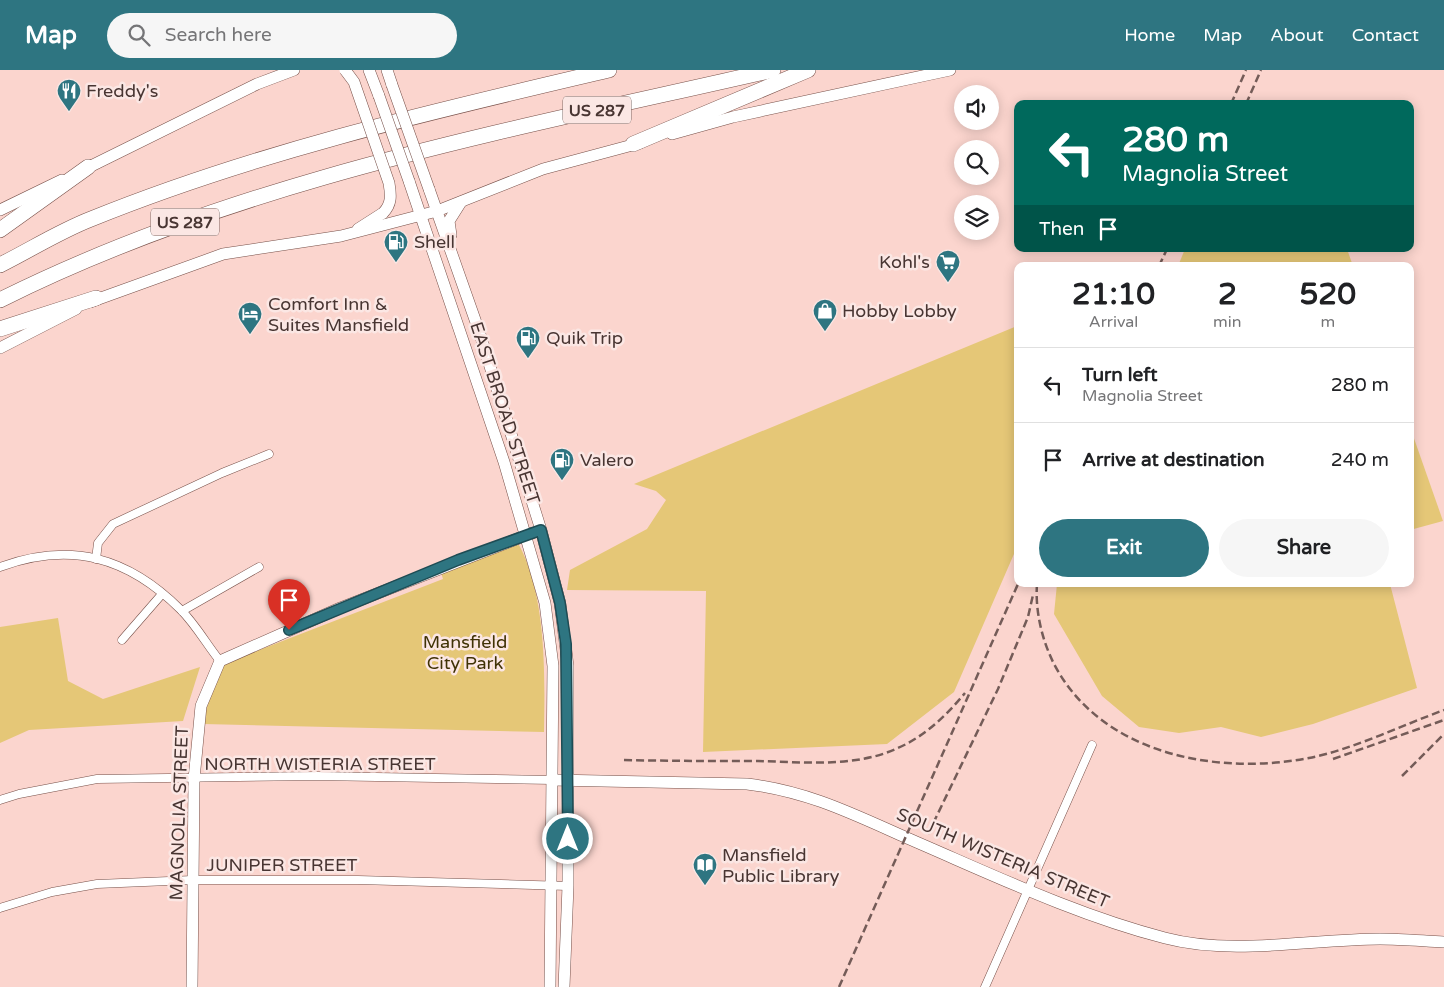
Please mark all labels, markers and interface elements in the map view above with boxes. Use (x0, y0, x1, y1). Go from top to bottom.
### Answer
search box (107, 13, 457, 58)
text: Map (25, 21, 77, 50)
icon: search (125, 21, 153, 49)
text: Search here (165, 24, 272, 46)
text: Home (1124, 24, 1175, 46)
text: Map (1203, 24, 1242, 46)
text: About (1270, 24, 1324, 46)
text: Contact (1352, 24, 1419, 46)
restaurant icon: Freddy's (56, 78, 82, 112)
place label: Freddy's (86, 80, 158, 102)
map controls (954, 85, 999, 240)
button: sound (954, 85, 999, 130)
road number: US 287 (563, 96, 631, 124)
text: 280 m (1122, 119, 1229, 161)
icon: left (1039, 120, 1104, 185)
button: search (954, 140, 999, 185)
text: Magnolia Street (1122, 161, 1288, 187)
button: layers (954, 195, 999, 240)
road number: US 287 (151, 208, 219, 236)
icon: arrive (1094, 215, 1122, 243)
text: Then (1039, 218, 1084, 240)
fuel station icon: Shell (383, 229, 409, 263)
place label: Shell (414, 231, 455, 253)
supermarket icon: Kohl's (935, 249, 961, 283)
place label: Kohl's (879, 251, 930, 273)
text: 21:10 (1072, 276, 1155, 313)
text: 2 (1218, 276, 1237, 313)
text: 520 (1300, 276, 1356, 313)
place label: Comfort Inn & Suites Mansfield (268, 293, 409, 336)
shop icon: Hobby Lobby (812, 298, 838, 332)
place label: Hobby Lobby (842, 300, 957, 322)
hotel icon: Comfort Inn & Suites Mansfield (237, 301, 263, 335)
text: Arrival (1089, 312, 1138, 332)
text: min (1213, 312, 1242, 332)
text: m (1320, 312, 1335, 332)
street label: EAST BROAD STREET (465, 319, 545, 507)
fuel station icon: Quik Trip (515, 325, 541, 359)
place label: Quik Trip (546, 327, 623, 349)
text: Turn left (1082, 364, 1158, 386)
icon: left (1039, 371, 1067, 399)
text: 280 m (1331, 374, 1389, 396)
text: Magnolia Street (1082, 386, 1203, 406)
icon: arrive (1039, 446, 1067, 474)
fuel station icon: Valero (549, 447, 575, 481)
place label: Valero (580, 449, 634, 471)
text: Arrive at destination (1082, 449, 1265, 471)
text: 240 m (1331, 449, 1389, 471)
button: Exit (1039, 519, 1209, 577)
button: Share (1219, 519, 1389, 577)
pin (268, 579, 310, 630)
icon: arrive (275, 586, 303, 614)
park label: Mansfield City Park (423, 631, 507, 674)
street label: MAGNOLIA STREET (165, 725, 193, 901)
street label: NORTH WISTERIA STREET (204, 753, 436, 775)
street label: SOUTH WISTERIA STREET (893, 803, 1113, 913)
position arrow (541, 812, 593, 864)
place label: Mansfield Public Library (722, 844, 840, 887)
library icon: Mansfield Public Library (692, 852, 718, 886)
street label: JUNIPER STREET (207, 854, 357, 876)

